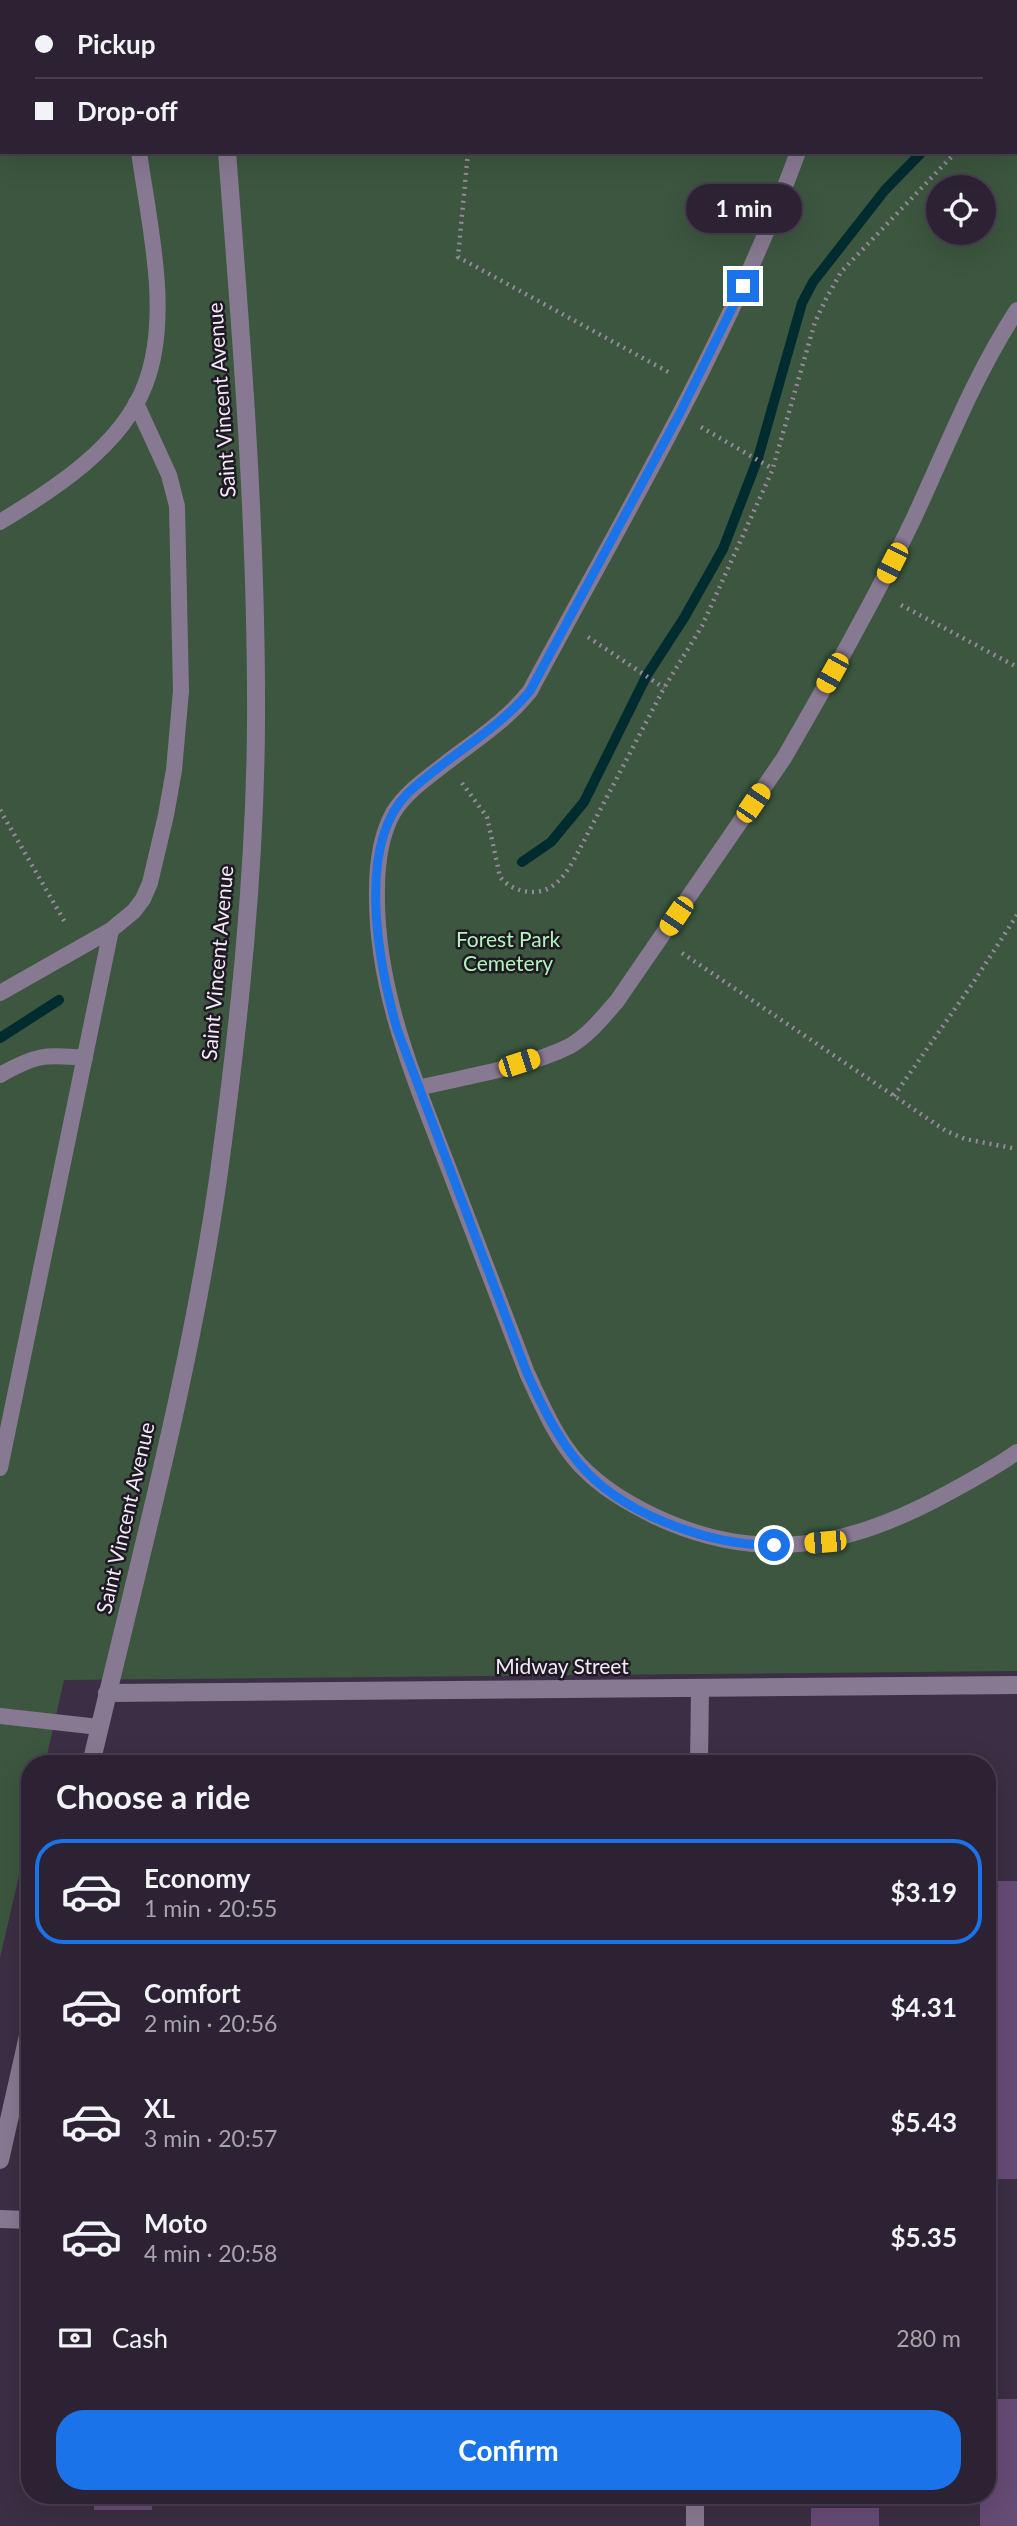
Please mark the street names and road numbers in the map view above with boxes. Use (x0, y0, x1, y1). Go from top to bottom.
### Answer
street label: Saint Vincent Avenue (201, 302, 240, 499)
street label: Saint Vincent Avenue (196, 864, 237, 1061)
street label: Saint Vincent Avenue (90, 1420, 159, 1616)
street label: Midway Street (495, 1653, 629, 1678)

